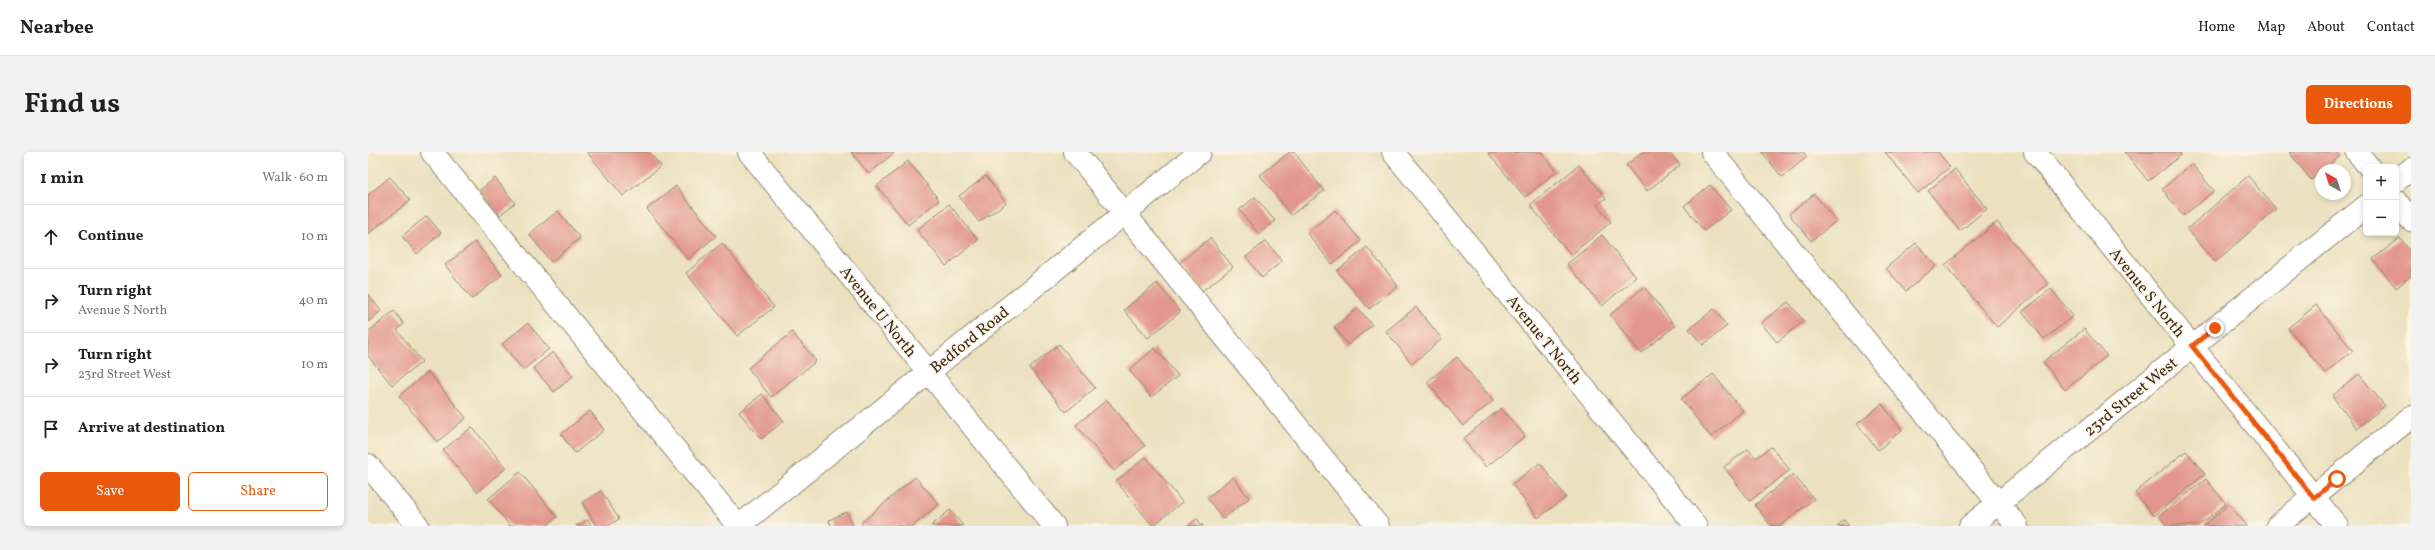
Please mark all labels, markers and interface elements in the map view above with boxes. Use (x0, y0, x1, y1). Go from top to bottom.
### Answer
text: Nearbee (20, 15, 94, 41)
text: Home (2198, 18, 2235, 37)
text: Map (2257, 18, 2285, 37)
text: About (2307, 18, 2345, 37)
text: Contact (2367, 18, 2415, 37)
text: Find us (24, 85, 120, 124)
button: Directions (2306, 85, 2411, 124)
north arrow (2315, 164, 2351, 200)
map controls (2363, 164, 2399, 236)
button: + (2363, 164, 2399, 200)
text: 1 min (40, 167, 84, 190)
text: Walk · 60 m (262, 169, 328, 187)
button: − (2363, 200, 2399, 236)
icon: ahead (40, 226, 62, 248)
text: Continue (78, 226, 143, 247)
text: 10 m (301, 228, 328, 246)
street label: Avenue S North (2103, 244, 2190, 343)
street label: Avenue U North (834, 262, 921, 363)
text: Turn right (78, 281, 152, 302)
icon: right (40, 290, 62, 312)
street label: Avenue T North (1500, 291, 1586, 390)
text: 40 m (299, 292, 328, 310)
text: Avenue S North (78, 302, 167, 320)
street label: Bedford Road (926, 302, 1014, 379)
route end (2206, 319, 2224, 337)
text: Turn right (78, 345, 152, 366)
street label: 23rd Street West (2080, 353, 2183, 442)
icon: right (40, 354, 62, 376)
text: 10 m (301, 356, 328, 374)
text: 23rd Street West (78, 366, 171, 384)
icon: arrive (40, 418, 62, 440)
text: Arrive at destination (78, 418, 225, 439)
route start (2328, 470, 2346, 488)
button: Save (40, 472, 180, 511)
button: Share (188, 472, 328, 511)

